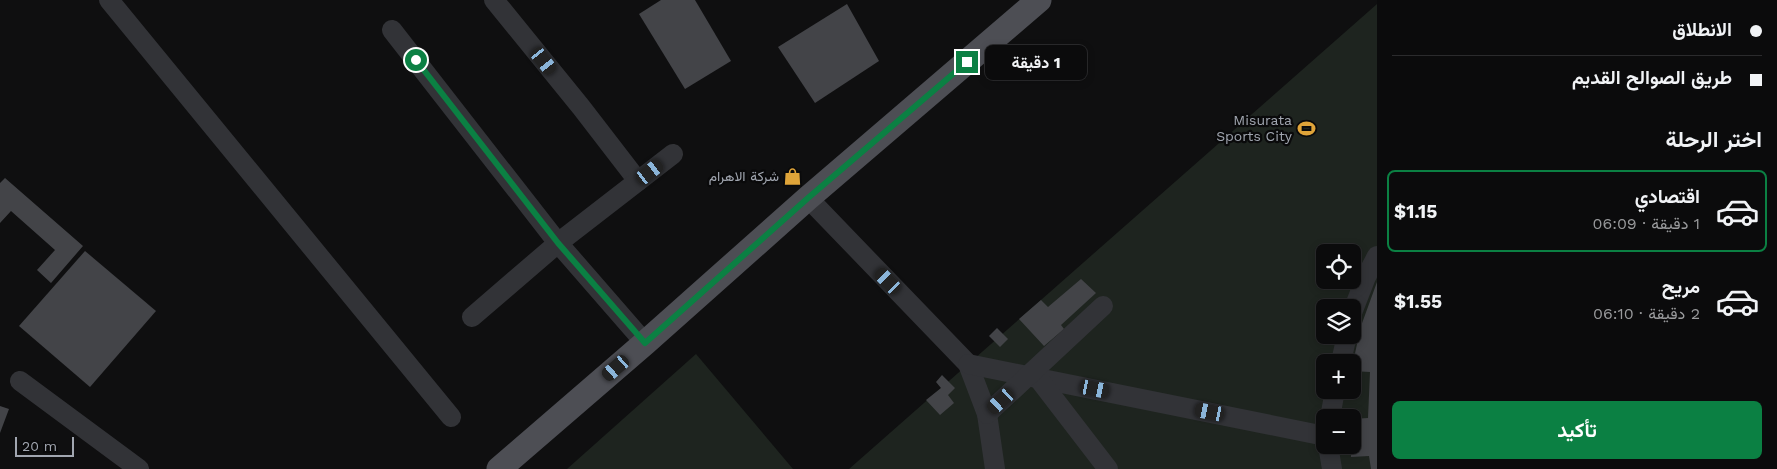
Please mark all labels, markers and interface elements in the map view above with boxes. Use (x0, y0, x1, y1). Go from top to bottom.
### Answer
text: الانطلاق (1672, 18, 1732, 41)
callout: 1 دقيقة (984, 44, 1087, 80)
car (528, 45, 559, 77)
route start (405, 49, 427, 71)
route end (956, 51, 978, 73)
text: 1 دقيقة (1011, 53, 1061, 72)
text: طريق الصوالح القديم (1572, 66, 1732, 89)
place label: Misurata Sports City (1216, 112, 1293, 144)
sports icon: Misurata Sports City (1296, 118, 1316, 138)
text: اختر الرحلة (1665, 127, 1762, 152)
car (633, 157, 666, 187)
shop icon: شركة الاهرام (783, 166, 803, 186)
place label: شركة الاهرام (709, 168, 779, 185)
text: اقتصادي (1635, 185, 1700, 208)
icon: car (1715, 189, 1760, 234)
text: $1.15 (1394, 200, 1437, 223)
text: 1 دقيقة · 06:09 (1592, 214, 1700, 233)
map controls (1316, 244, 1361, 454)
button: locate (1316, 244, 1361, 289)
car (872, 265, 903, 297)
text: مريح (1662, 275, 1700, 298)
icon: car (1715, 279, 1760, 324)
text: $1.55 (1394, 290, 1442, 313)
button: layers (1316, 299, 1361, 344)
text: 2 دقيقة · 06:10 (1593, 304, 1700, 323)
car (599, 352, 632, 384)
button: + (1316, 354, 1361, 399)
car (1078, 379, 1111, 399)
car (984, 385, 1017, 417)
button: تأكيد (1392, 401, 1762, 459)
car (1193, 402, 1226, 422)
button: − (1316, 409, 1361, 454)
scale bar (15, 434, 74, 457)
text: 20 m (22, 438, 57, 454)

